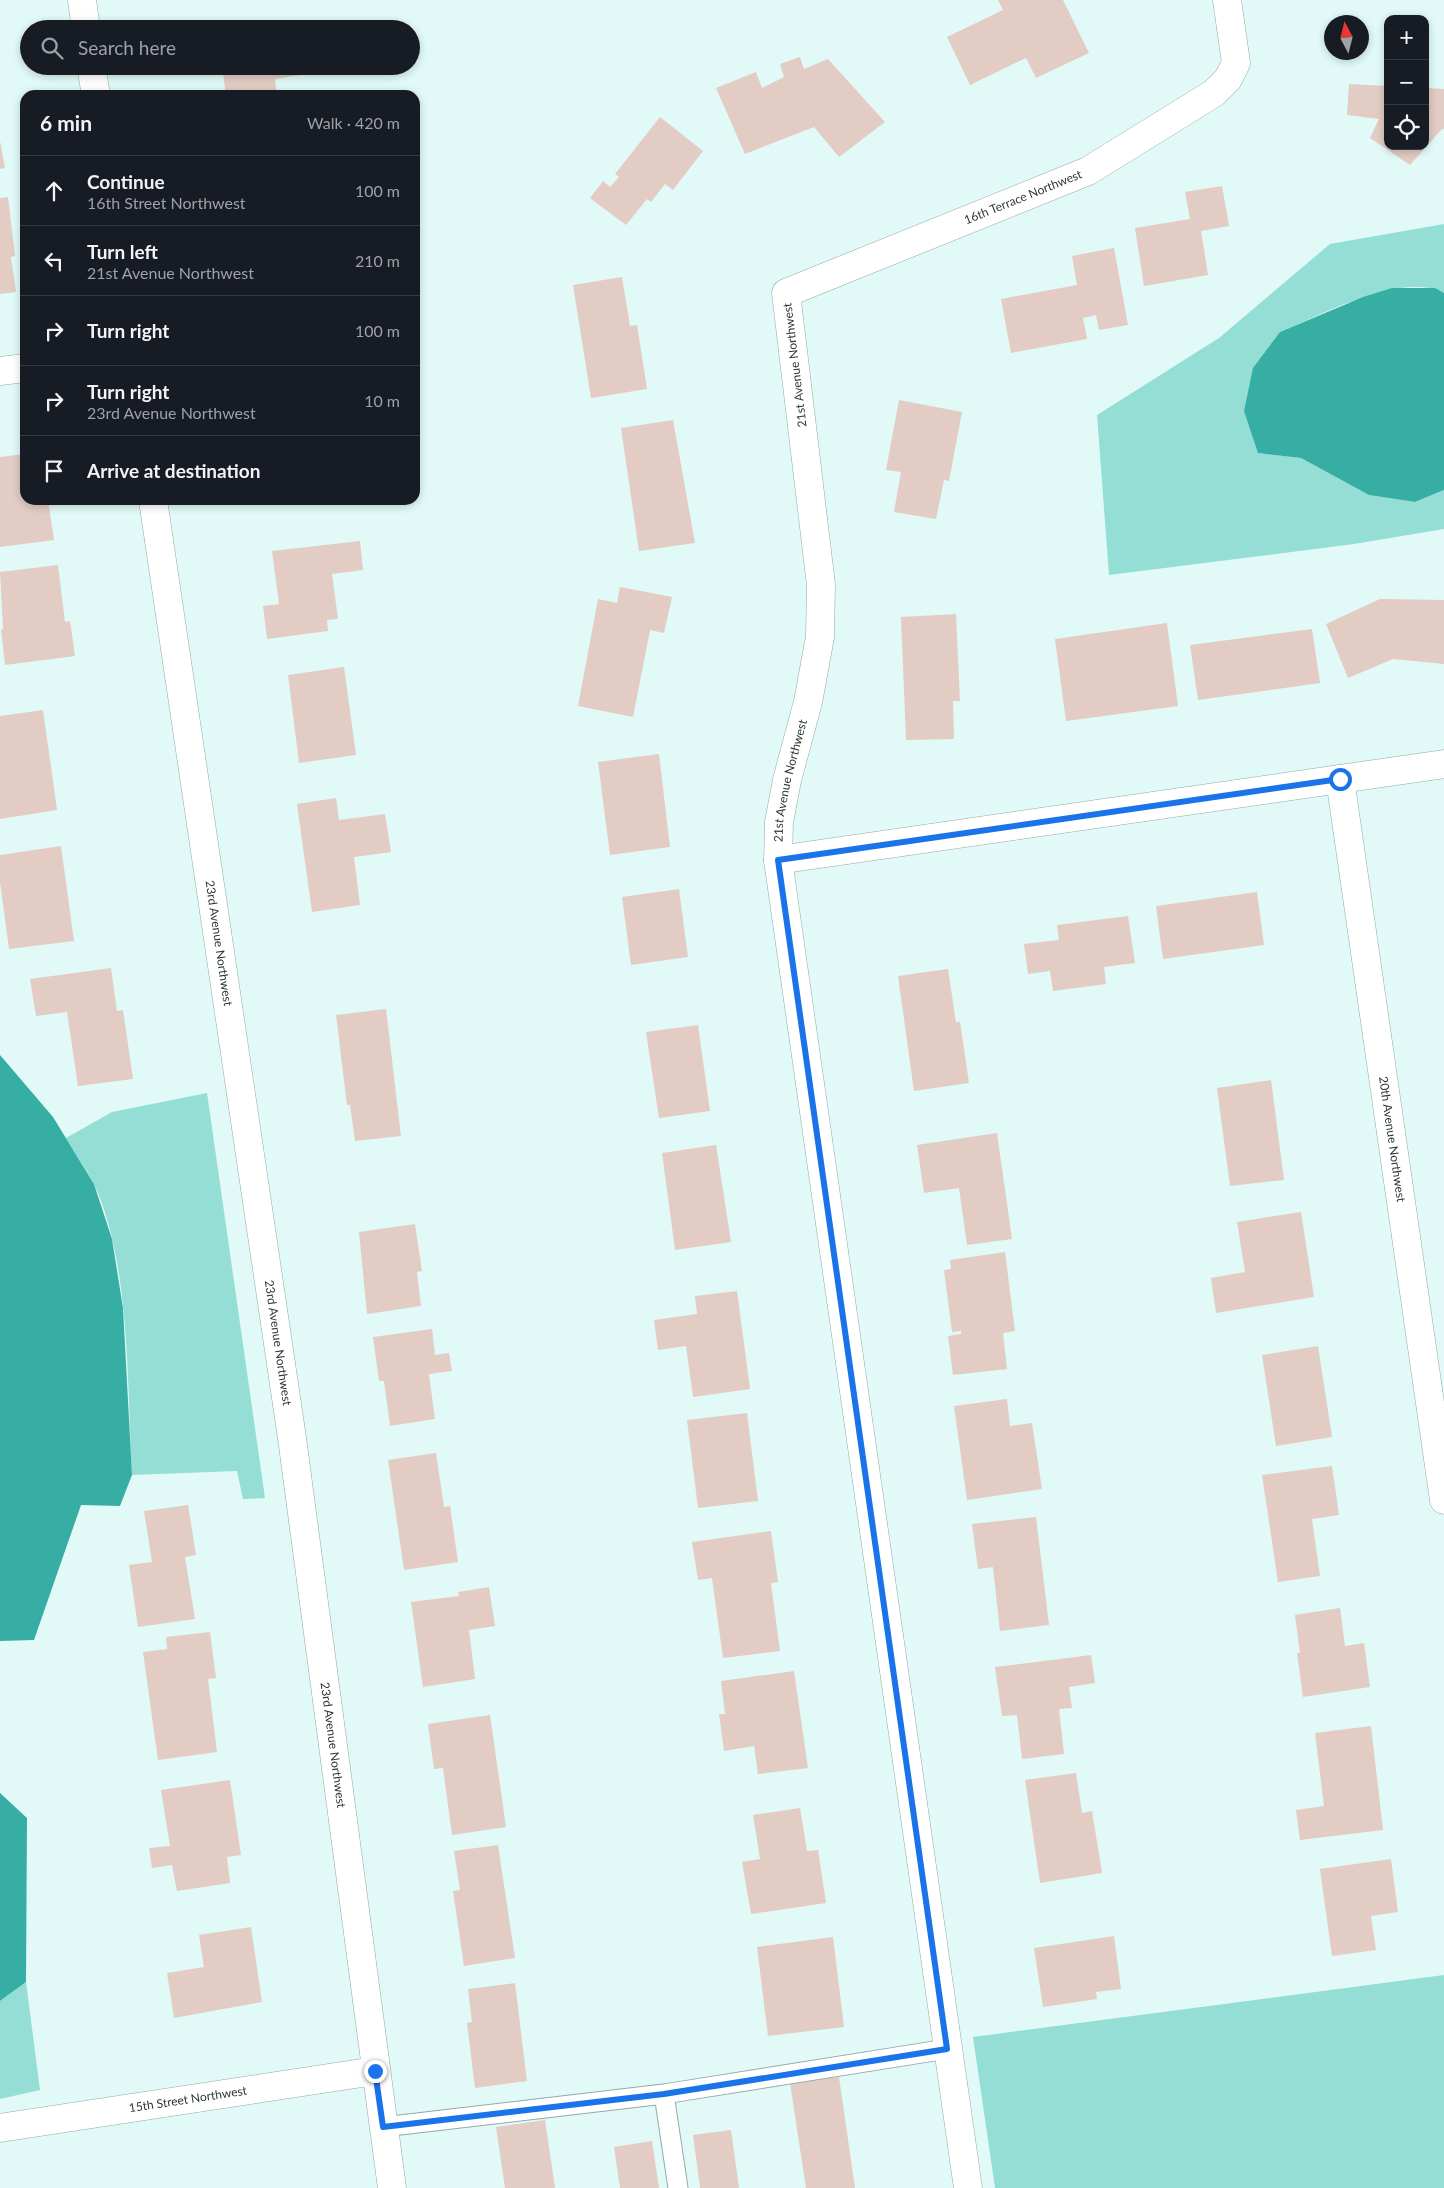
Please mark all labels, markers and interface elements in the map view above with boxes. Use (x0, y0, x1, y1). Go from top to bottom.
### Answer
north arrow (1324, 15, 1369, 60)
map controls (1384, 15, 1429, 150)
button: + (1384, 15, 1429, 60)
search box (20, 20, 420, 75)
icon: search (38, 34, 66, 62)
text: Search here (78, 36, 176, 59)
button: − (1384, 60, 1429, 105)
button: locate (1384, 105, 1429, 150)
text: 6 min (40, 110, 92, 135)
text: Walk · 420 m (307, 113, 400, 132)
street label: 16th Terrace Northwest (962, 166, 1085, 227)
text: Continue (87, 170, 165, 193)
icon: ahead (40, 177, 68, 205)
text: 100 m (355, 181, 400, 200)
text: 16th Street Northwest (87, 193, 246, 212)
text: Turn left (87, 240, 158, 263)
icon: left (40, 247, 68, 275)
text: 210 m (355, 251, 400, 270)
text: 21st Avenue Northwest (87, 263, 254, 282)
street label: 21st Avenue Northwest (779, 301, 810, 428)
icon: right (40, 317, 68, 345)
text: Turn right (87, 319, 169, 342)
text: 100 m (355, 321, 400, 340)
text: Turn right (87, 380, 169, 403)
icon: right (40, 387, 68, 415)
text: 10 m (364, 391, 400, 410)
text: 23rd Avenue Northwest (87, 403, 256, 422)
icon: arrive (40, 457, 68, 485)
text: Arrive at destination (87, 459, 260, 482)
street label: 21st Avenue Northwest (770, 717, 810, 842)
route start (1329, 768, 1352, 791)
street label: 23rd Avenue Northwest (202, 879, 236, 1008)
street label: 20th Avenue Northwest (1376, 1075, 1409, 1204)
street label: 23rd Avenue Northwest (262, 1279, 295, 1407)
street label: 23rd Avenue Northwest (318, 1681, 349, 1809)
route end (364, 2060, 387, 2083)
street label: 15th Street Northwest (128, 2082, 248, 2115)

